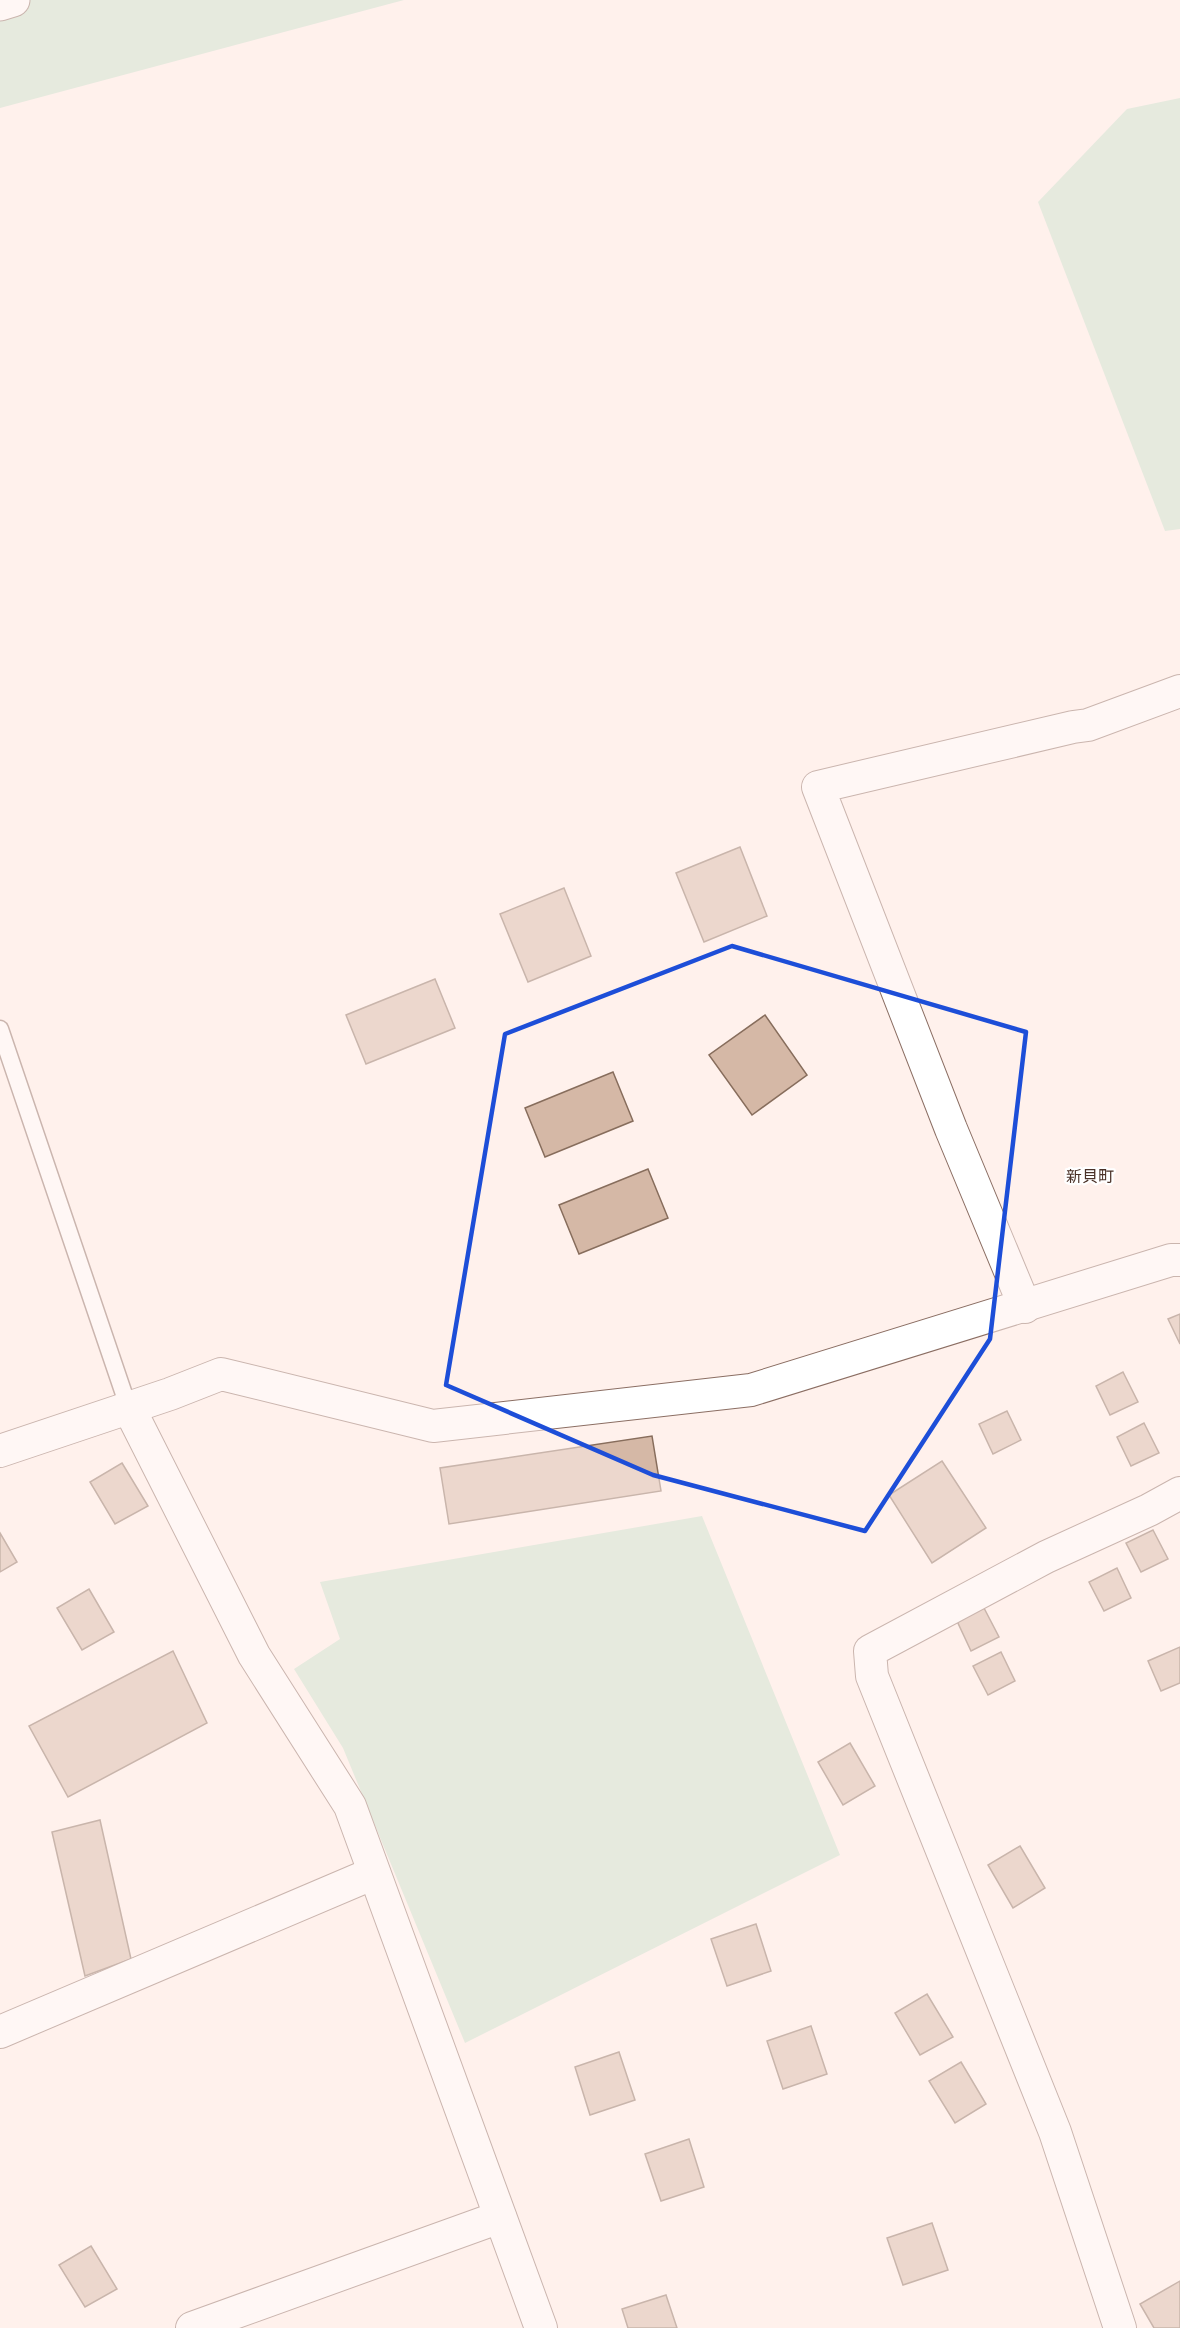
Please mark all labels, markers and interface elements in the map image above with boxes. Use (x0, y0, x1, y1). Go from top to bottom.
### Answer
district label: 新貝町 (1066, 1165, 1114, 1187)

